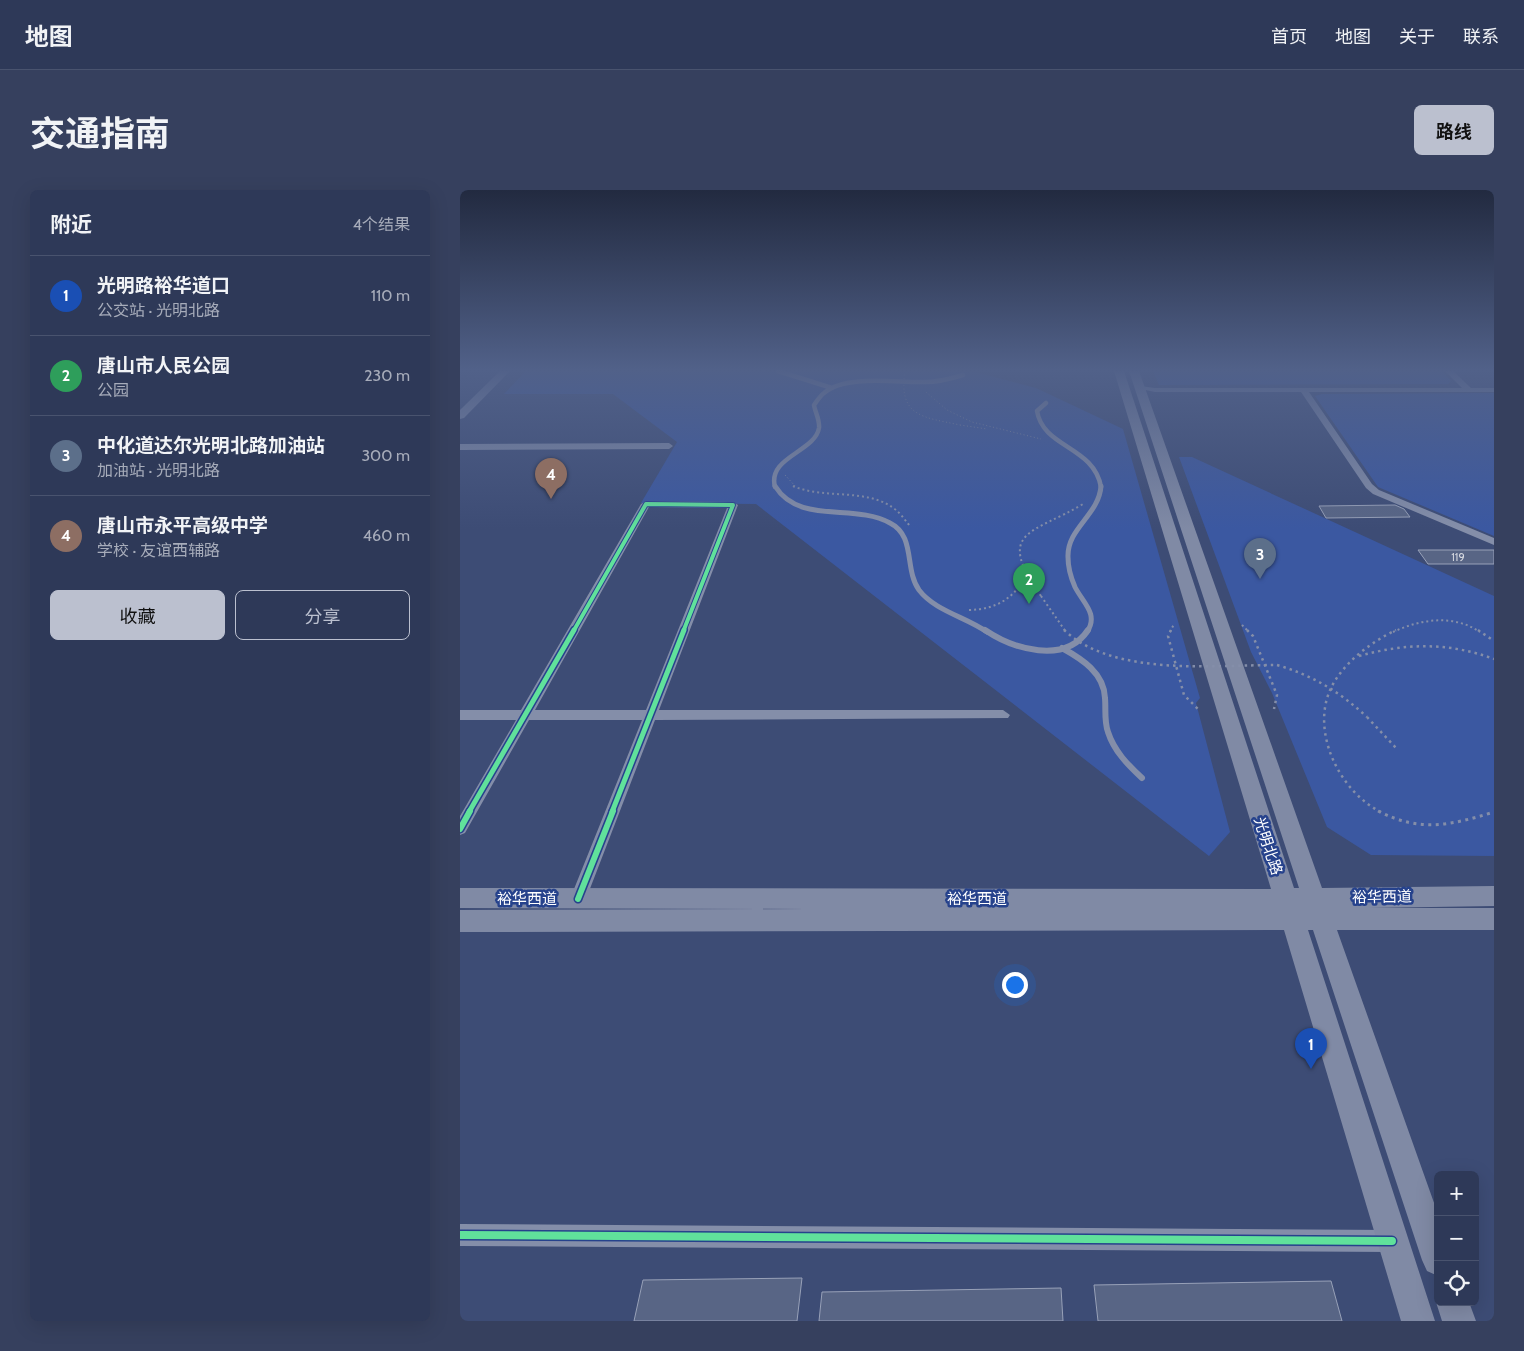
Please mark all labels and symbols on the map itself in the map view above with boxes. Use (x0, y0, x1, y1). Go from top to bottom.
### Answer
pin: 4 (535, 458, 567, 499)
pin: 3 (1244, 538, 1276, 579)
house number: 119 (1451, 550, 1465, 564)
pin: 2 (1013, 563, 1045, 604)
street label: 光明北路 (1250, 815, 1286, 877)
street label: 裕华西道 (1352, 887, 1412, 907)
street label: 裕华西道 (497, 890, 557, 908)
street label: 裕华西道 (947, 890, 1007, 908)
your location (1002, 972, 1028, 998)
pin: 1 (1295, 1028, 1327, 1069)

